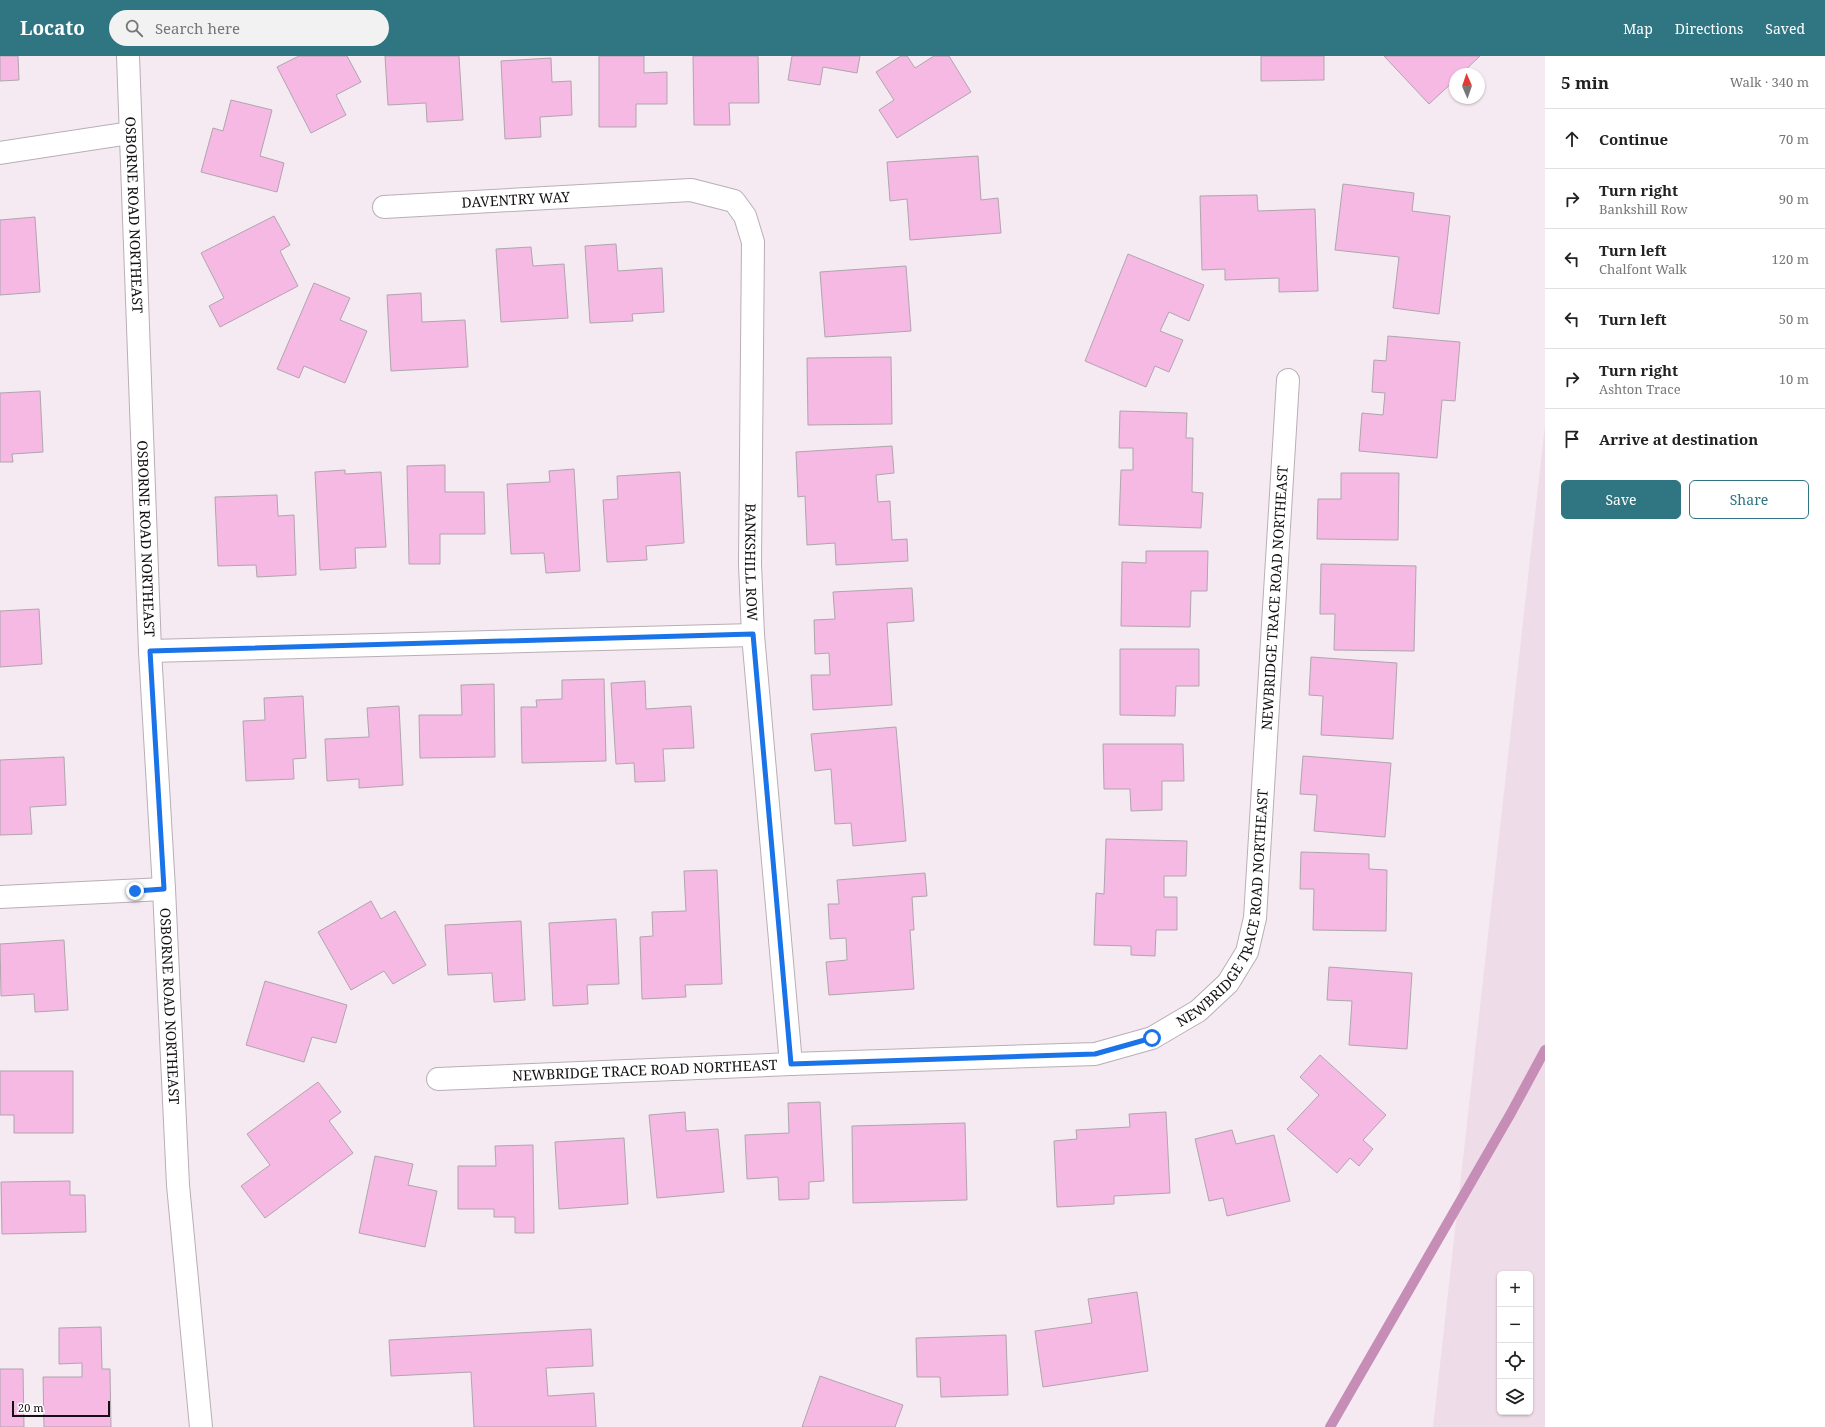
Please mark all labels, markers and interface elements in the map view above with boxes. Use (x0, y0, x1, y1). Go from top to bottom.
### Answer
search box (109, 10, 389, 46)
text: Locato (20, 15, 85, 41)
icon: search (123, 17, 145, 39)
text: Search here (155, 18, 240, 38)
text: Map (1623, 19, 1653, 38)
text: Directions (1675, 19, 1743, 38)
text: Saved (1765, 19, 1805, 38)
north arrow (1449, 68, 1485, 104)
text: 5 min (1561, 71, 1609, 94)
text: Walk · 340 m (1730, 73, 1809, 91)
street label: OSBORNE ROAD NORTHEAST (121, 116, 148, 314)
icon: ahead (1561, 128, 1583, 150)
text: Continue (1599, 129, 1668, 149)
text: 70 m (1779, 130, 1809, 148)
text: Turn right (1599, 180, 1678, 200)
street label: DAVENTRY WAY (461, 187, 571, 212)
icon: right (1561, 188, 1583, 210)
text: 90 m (1779, 190, 1809, 208)
text: Bankshill Row (1599, 200, 1688, 218)
text: Turn left (1599, 240, 1667, 260)
icon: left (1561, 248, 1583, 270)
text: 120 m (1772, 250, 1809, 268)
text: Chalfont Walk (1599, 260, 1687, 278)
icon: left (1561, 308, 1583, 330)
text: Turn left (1599, 309, 1667, 329)
text: 50 m (1779, 310, 1809, 328)
text: Turn right (1599, 360, 1678, 380)
icon: right (1561, 368, 1583, 390)
text: 10 m (1779, 370, 1809, 388)
text: Ashton Trace (1599, 380, 1681, 398)
icon: arrive (1561, 428, 1583, 450)
text: Arrive at destination (1599, 429, 1758, 449)
street label: OSBORNE ROAD NORTHEAST (133, 440, 159, 638)
street label: NEWBRIDGE TRACE ROAD NORTHEAST (1257, 465, 1292, 731)
button: Save (1561, 480, 1681, 519)
button: Share (1689, 480, 1809, 519)
street label: BANKSHILL ROW (741, 503, 762, 622)
street label: NEWBRIDGE TRACE ROAD NORTHEAST (1173, 788, 1272, 1031)
route end (126, 882, 144, 900)
street label: OSBORNE ROAD NORTHEAST (156, 907, 184, 1105)
route start (1143, 1029, 1161, 1047)
street label: NEWBRIDGE TRACE ROAD NORTHEAST (512, 1055, 778, 1085)
map controls (1497, 1271, 1533, 1415)
button: + (1497, 1271, 1533, 1307)
button: − (1497, 1307, 1533, 1343)
button: locate (1497, 1343, 1533, 1379)
button: layers (1497, 1379, 1533, 1415)
scale bar (12, 1399, 110, 1418)
text: 20 m (18, 1400, 44, 1415)

